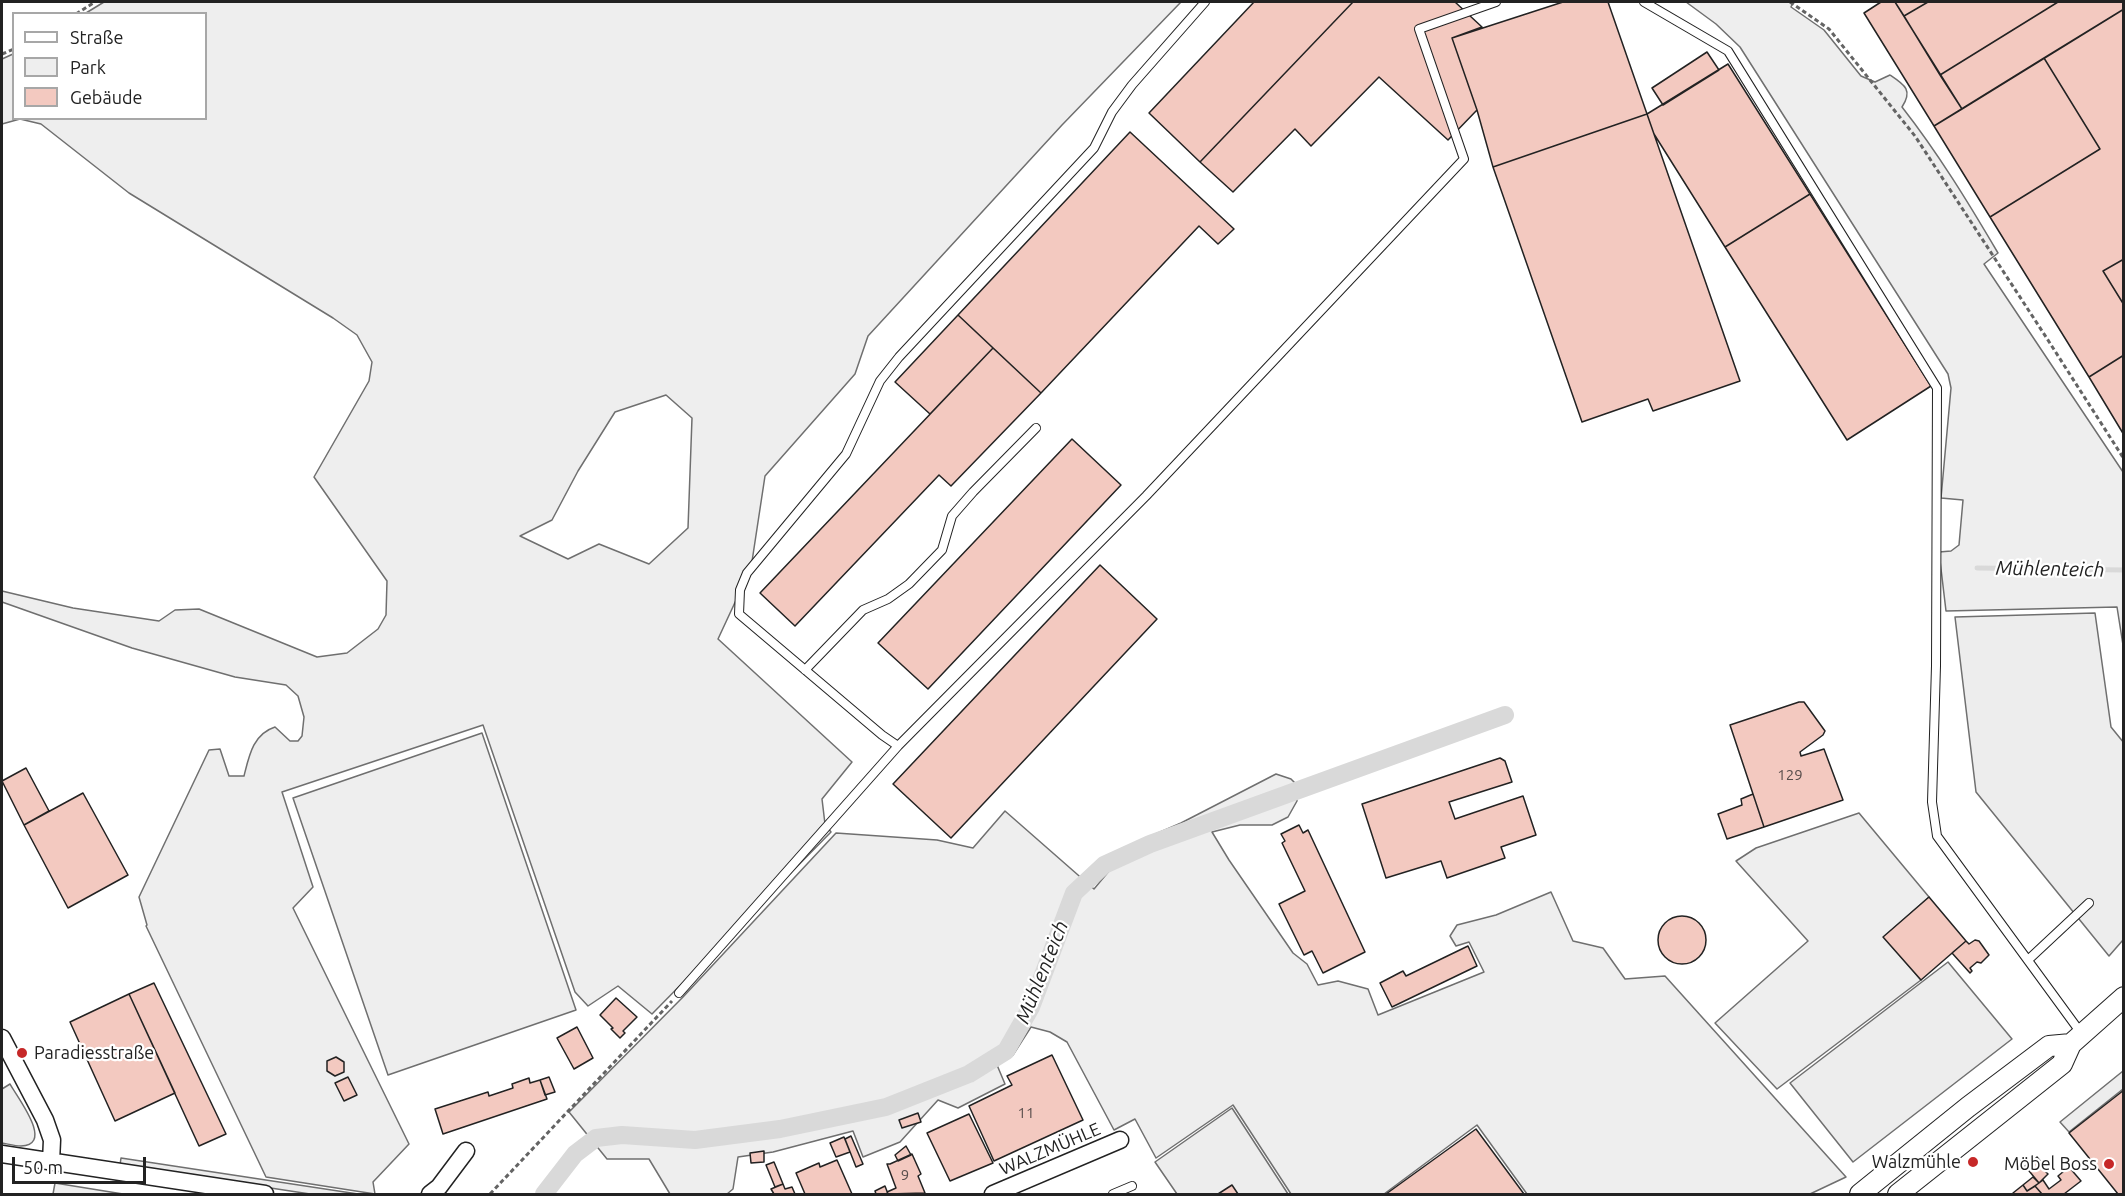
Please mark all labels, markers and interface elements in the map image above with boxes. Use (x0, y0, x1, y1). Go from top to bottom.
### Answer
legend (12, 12, 207, 120)
text: Straße (70, 27, 123, 47)
text: Park (70, 57, 106, 77)
text: Gebäude (70, 87, 142, 107)
water label: Mühlenteich (1995, 556, 2105, 582)
house number: 129 (1777, 766, 1803, 784)
water label: Mühlenteich (1010, 917, 1074, 1027)
place label: Paradiesstraße (34, 1042, 154, 1064)
marker: Paradiesstraße (15, 1046, 29, 1060)
house number: 11 (1018, 1104, 1034, 1122)
street label: WALZMÜHLE (996, 1118, 1104, 1180)
scale bar (15, 1145, 148, 1183)
place label: Walzmühle (1872, 1151, 1961, 1173)
place label: Möbel Boss (2004, 1153, 2097, 1175)
marker: Walzmühle (1966, 1155, 1980, 1169)
text: 50 m (23, 1157, 63, 1177)
marker: Möbel Boss (2102, 1157, 2116, 1171)
house number: 9 (901, 1166, 909, 1184)

